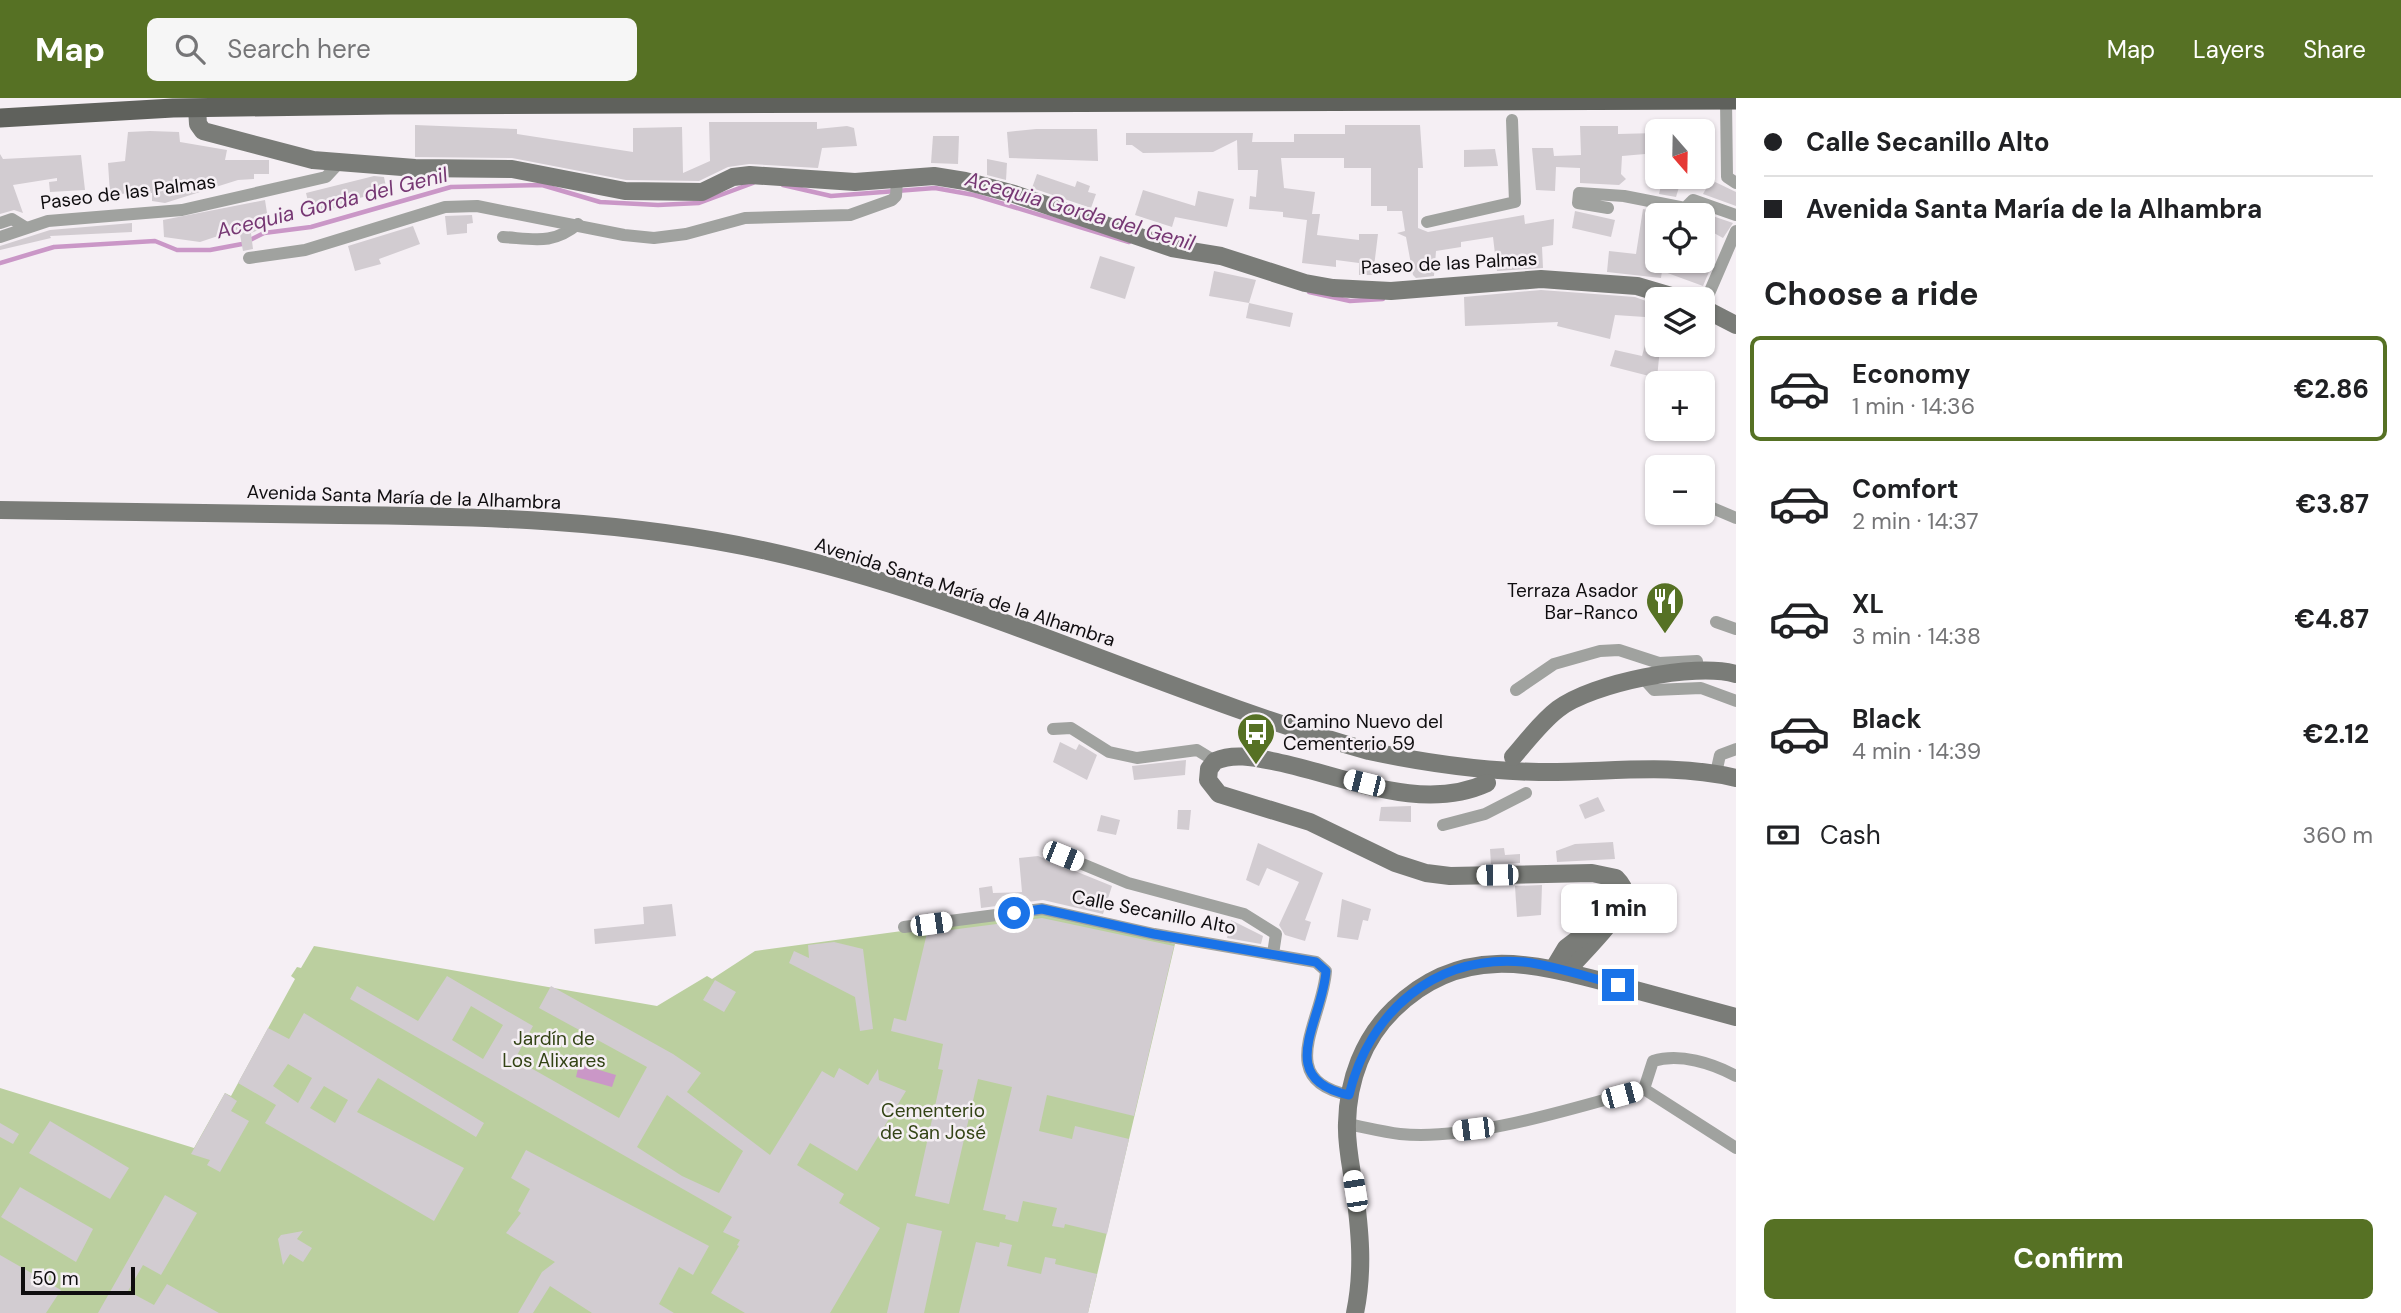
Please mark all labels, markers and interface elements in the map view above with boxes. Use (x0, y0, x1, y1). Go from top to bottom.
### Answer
search box (147, 18, 637, 81)
text: Map (35, 28, 105, 71)
icon: search (171, 30, 209, 68)
text: Search here (227, 32, 371, 66)
text: Map (2107, 34, 2155, 65)
text: Layers (2193, 34, 2265, 65)
text: Share (2303, 34, 2366, 65)
north arrow (1645, 119, 1715, 189)
map controls (1645, 119, 1715, 525)
text: Calle Secanillo Alto (1806, 125, 2050, 159)
water label: Acequia Gorda del Genil (212, 161, 451, 246)
water label: Acequia Gorda del Genil (961, 165, 1198, 257)
street label: Paseo de las Palmas (39, 169, 217, 215)
text: Avenida Santa María de la Alhambra (1806, 192, 2262, 226)
button: locate (1645, 203, 1715, 273)
street label: Paseo de las Palmas (1360, 246, 1538, 280)
text: Choose a ride (1764, 273, 1979, 315)
button: layers (1645, 287, 1715, 357)
icon: car (1768, 357, 1831, 420)
text: Economy (1852, 357, 1970, 391)
button: + (1645, 371, 1715, 441)
text: €2.86 (2294, 372, 2369, 406)
text: 1 min · 14:36 (1852, 391, 1975, 421)
button: − (1645, 455, 1715, 525)
icon: car (1768, 472, 1831, 535)
text: Comfort (1852, 472, 1958, 506)
street label: Avenida Santa María de la Alhambra (246, 479, 562, 515)
text: €3.87 (2296, 487, 2369, 521)
text: 2 min · 14:37 (1852, 506, 1979, 536)
street label: Avenida Santa María de la Alhambra (812, 532, 1118, 652)
place label: Terraza Asador Bar-Ranco (1507, 578, 1638, 625)
restaurant icon: Terraza Asador Bar-Ranco (1644, 580, 1686, 635)
icon: car (1768, 587, 1831, 650)
text: XL (1852, 587, 1884, 621)
text: €4.87 (2294, 602, 2369, 636)
text: 3 min · 14:38 (1852, 621, 1981, 651)
icon: car (1768, 702, 1831, 765)
text: Black (1852, 702, 1922, 736)
place label: Camino Nuevo del Cementerio 59 (1283, 709, 1443, 756)
bus stop icon: Camino Nuevo del Cementerio 59 (1235, 711, 1277, 766)
text: €2.12 (2303, 717, 2369, 751)
text: 4 min · 14:39 (1852, 736, 1981, 766)
car (1342, 768, 1387, 798)
icon: cash (1764, 816, 1802, 854)
text: Cash (1820, 818, 1881, 852)
text: 360 m (2303, 820, 2373, 850)
car (1040, 838, 1087, 874)
car (1476, 864, 1519, 886)
street label: Calle Secanillo Alto (1070, 884, 1238, 940)
callout: 1 min (1560, 884, 1676, 932)
text: 1 min (1591, 893, 1647, 923)
route start (998, 897, 1030, 929)
car (909, 911, 954, 937)
route end (1602, 969, 1634, 1001)
park label: Jardín de Los Alixares (502, 1026, 606, 1073)
car (1599, 1079, 1646, 1111)
park label: Cementerio de San José (880, 1098, 986, 1145)
car (1451, 1116, 1496, 1142)
car (1342, 1169, 1369, 1213)
button: Confirm (1764, 1219, 2373, 1299)
scale bar (21, 1264, 135, 1296)
text: 50 m (32, 1266, 79, 1291)

